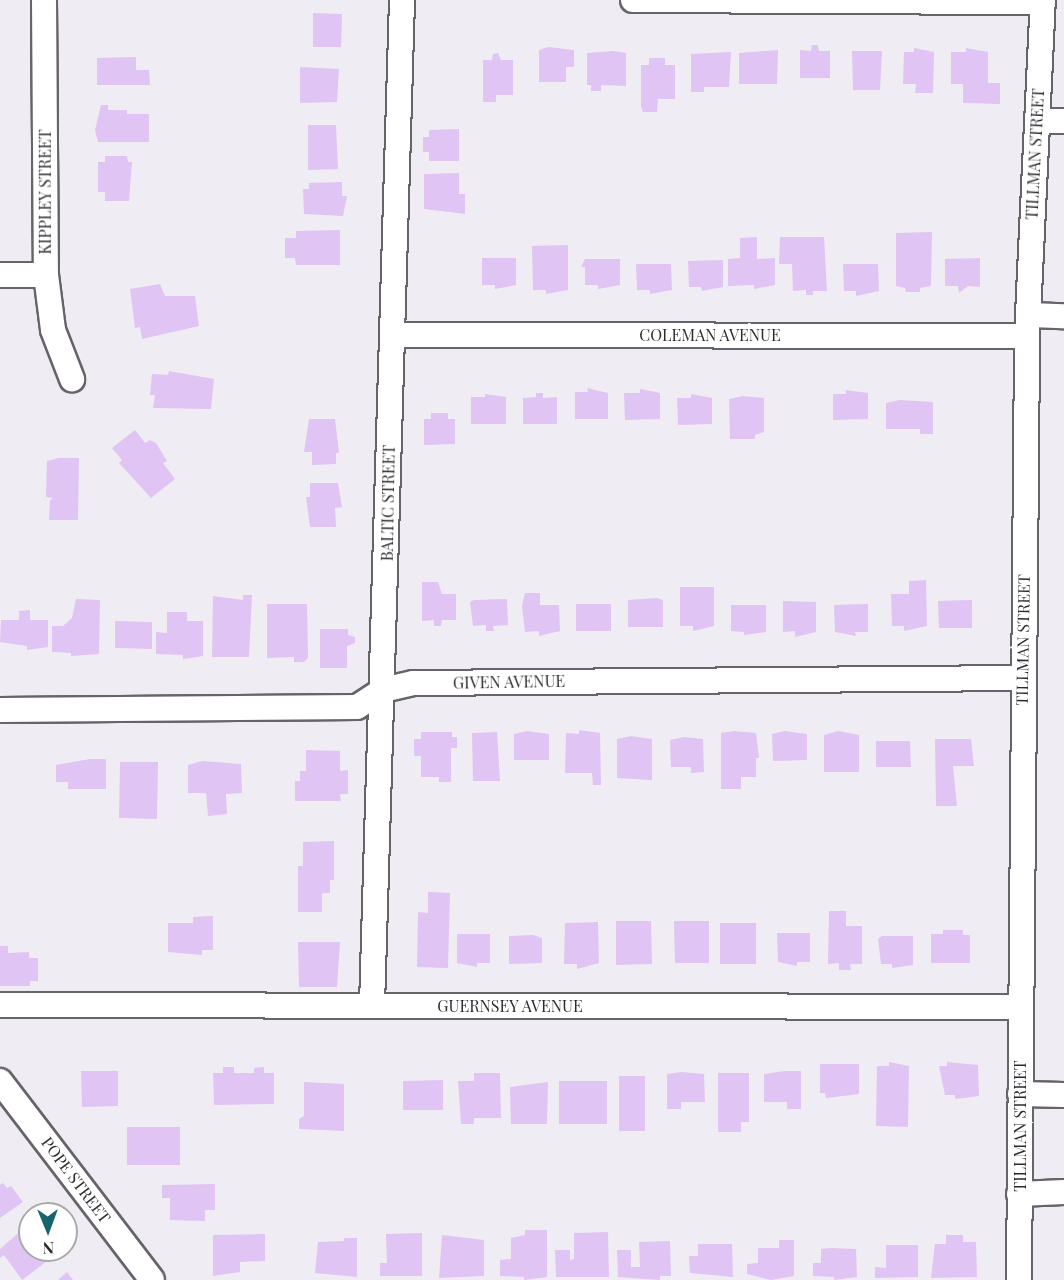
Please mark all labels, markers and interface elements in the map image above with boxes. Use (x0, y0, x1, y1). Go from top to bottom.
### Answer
street label: TILLMAN STREET (1022, 88, 1048, 220)
street label: KIPPLEY STREET (35, 129, 55, 255)
street label: COLEMAN AVENUE (639, 325, 781, 345)
street label: BALTIC STREET (377, 445, 399, 561)
street label: TILLMAN STREET (1012, 574, 1034, 706)
street label: GIVEN AVENUE (452, 671, 566, 693)
street label: GUERNSEY AVENUE (437, 996, 583, 1016)
street label: TILLMAN STREET (1010, 1060, 1030, 1192)
street label: POPE STREET (37, 1133, 115, 1227)
north arrow (18, 1202, 78, 1262)
text: N (42, 1238, 54, 1259)

